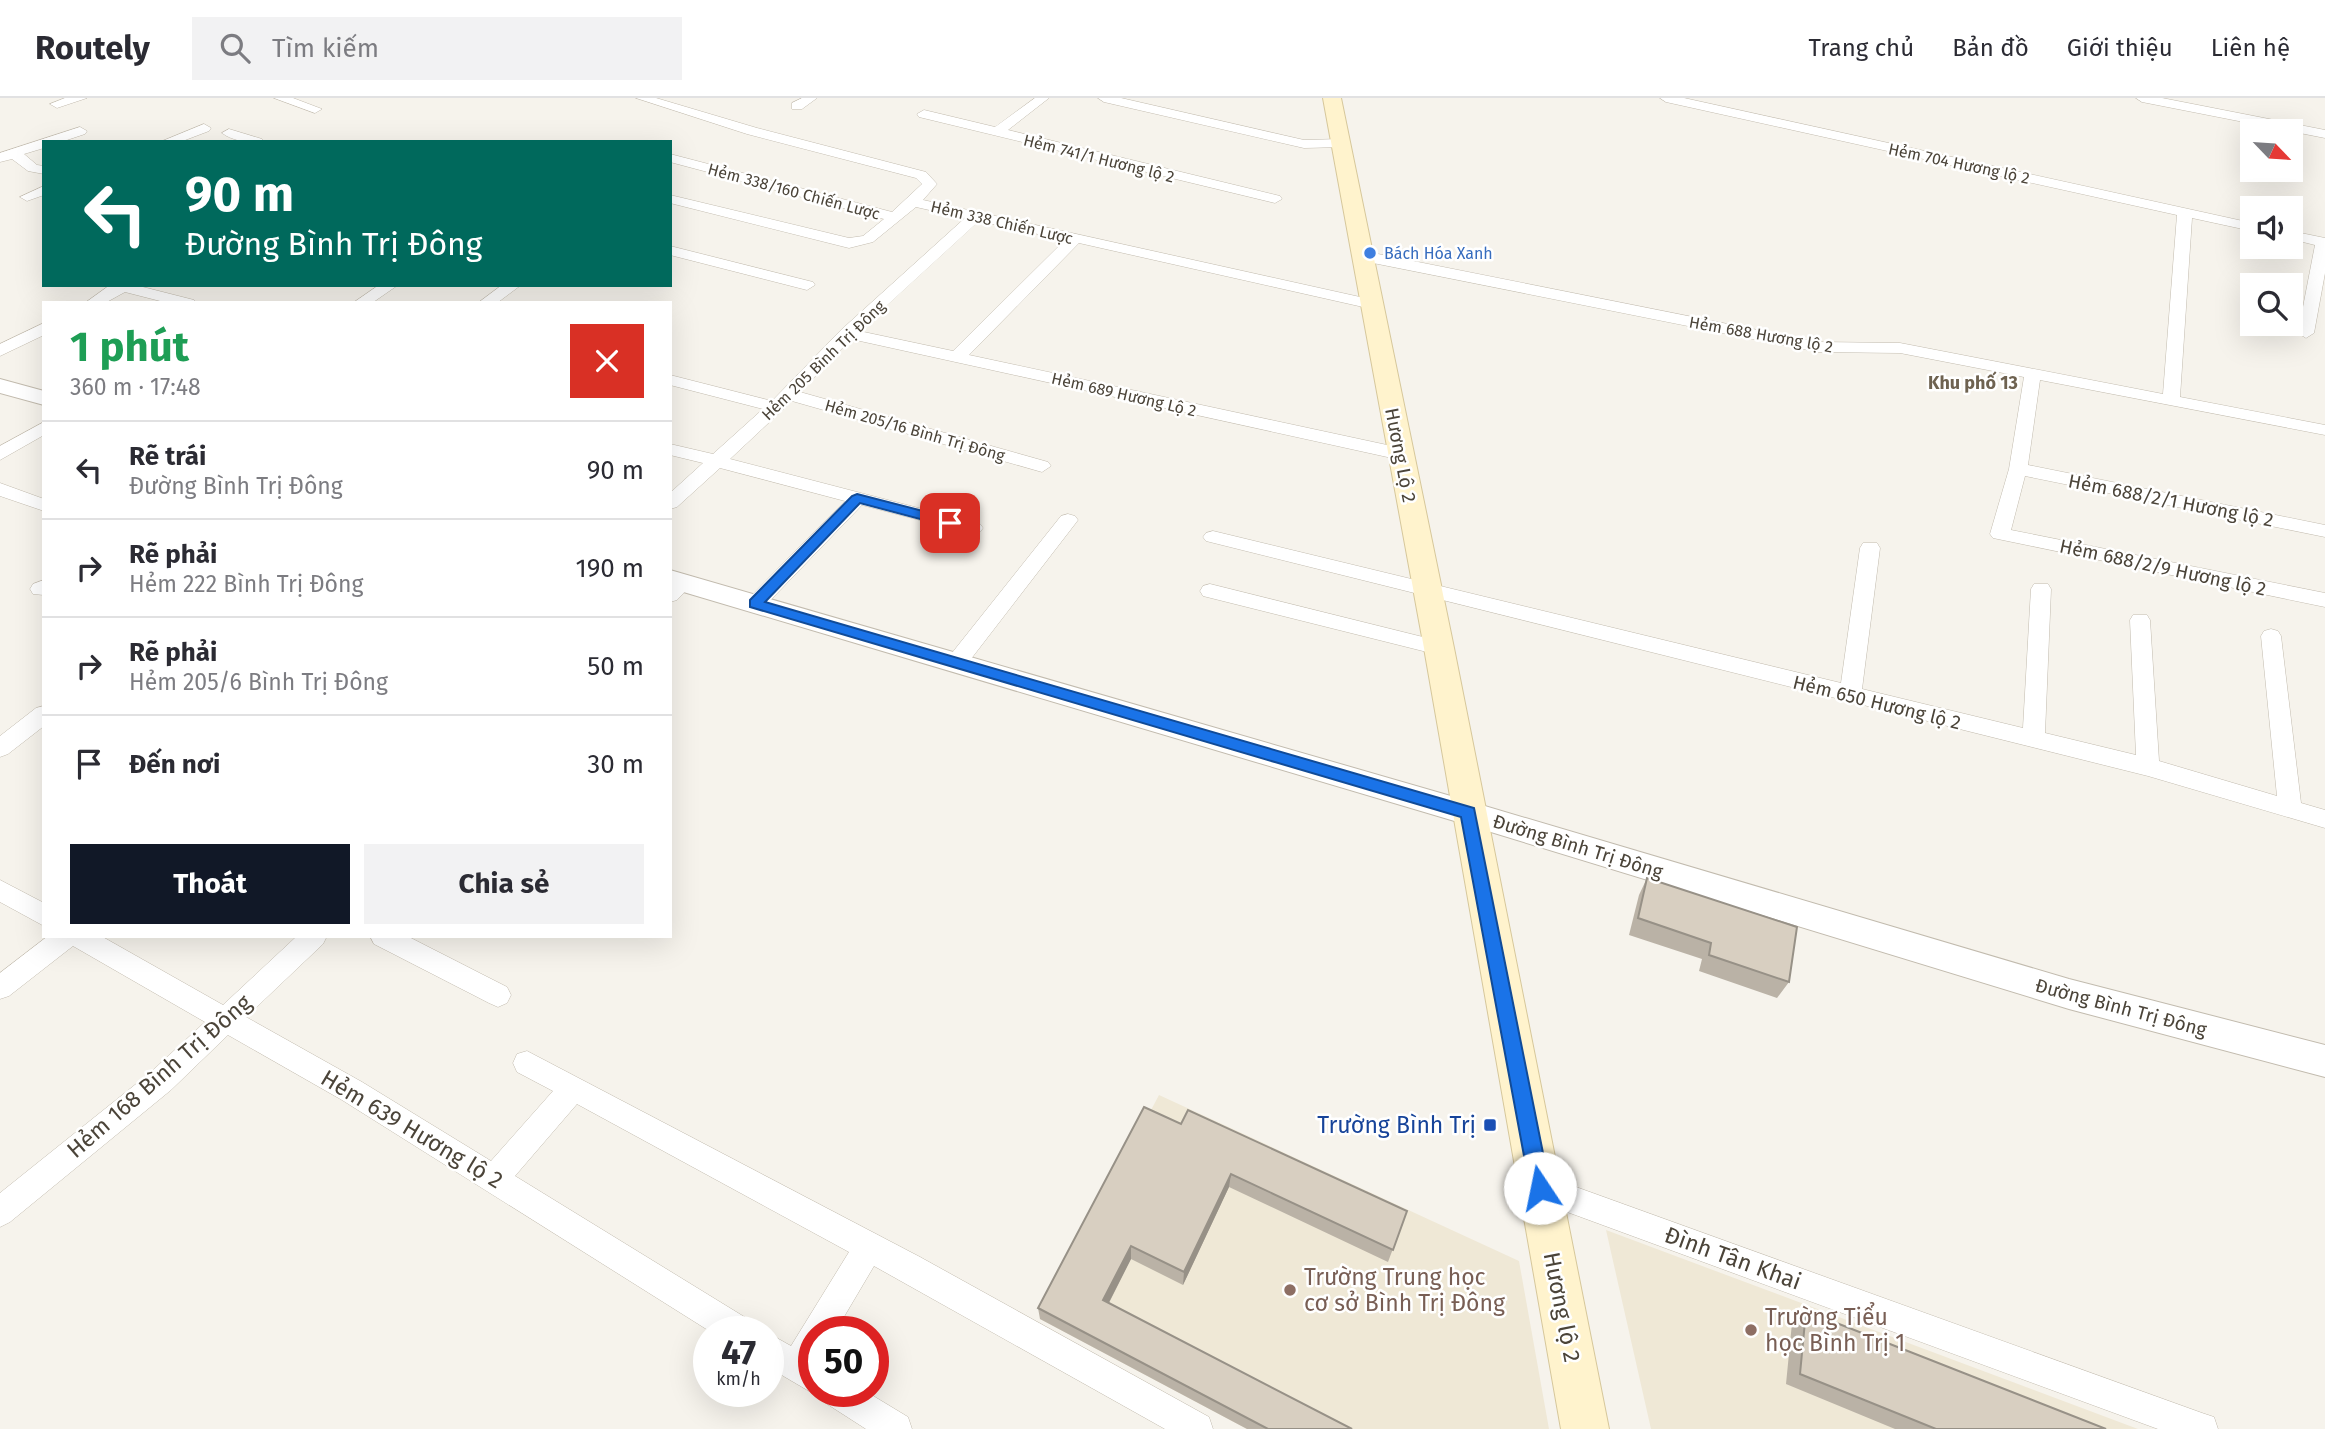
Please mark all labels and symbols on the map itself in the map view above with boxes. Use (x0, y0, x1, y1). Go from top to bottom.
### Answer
north arrow (2240, 119, 2303, 182)
street label: Hẻm 741/1 Hương lộ 2 (1021, 131, 1176, 186)
street label: Hẻm 704 Hương lộ 2 (1887, 139, 2031, 188)
street label: Hẻm 338/160 Chiến Lược (706, 158, 883, 224)
street label: Hẻm 338 Chiến Lược (929, 196, 1075, 248)
place label: Bách Hóa Xanh (1384, 244, 1493, 263)
marker: Bách Hóa Xanh (1362, 245, 1378, 261)
street label: Hẻm 205 Bình Trị Đông (758, 296, 889, 424)
street label: Hẻm 688 Hương lộ 2 (1688, 312, 1834, 357)
street label: Hẻm 689 Hương Lộ 2 (1050, 369, 1198, 420)
district label: Khu phố 13 (1928, 371, 2018, 394)
street label: Hẻm 205/16 Bình Trị Đông (823, 396, 1008, 466)
street label: Hương Lộ 2 (1380, 406, 1421, 504)
street label: Hẻm 688/2/1 Hương lộ 2 (2066, 469, 2275, 532)
pin (920, 493, 980, 553)
street label: Hẻm 688/2/9 Hương lộ 2 (2057, 534, 2268, 601)
street label: Hẻm 650 Hương lộ 2 (1791, 671, 1963, 734)
street label: Đường Bình Trị Đông (1490, 810, 1666, 883)
street label: Đường Bình Trị Đông (2033, 974, 2209, 1041)
street label: Hẻm 168 Bình Trị Đông (61, 988, 257, 1164)
street label: Hẻm 639 Hương lộ 2 (316, 1064, 508, 1194)
place label: Trường Bình Trị (1317, 1111, 1476, 1139)
marker: Trường Bình Trị (1482, 1117, 1498, 1133)
position arrow (1503, 1151, 1577, 1225)
street label: Đình Tân Khai (1661, 1220, 1805, 1296)
street label: Hương lộ 2 (1538, 1249, 1586, 1365)
place label: Trường Trung học cơ sở Bình Trị Đông (1304, 1263, 1505, 1317)
marker: Trường Trung học cơ sở Bình Trị Đông (1282, 1282, 1298, 1298)
place label: Trường Tiểu học Bình Trị 1 (1765, 1302, 1905, 1357)
speed limit sign: 50 (798, 1316, 889, 1407)
marker: Trường Tiểu học Bình Trị 1 (1743, 1322, 1759, 1338)

